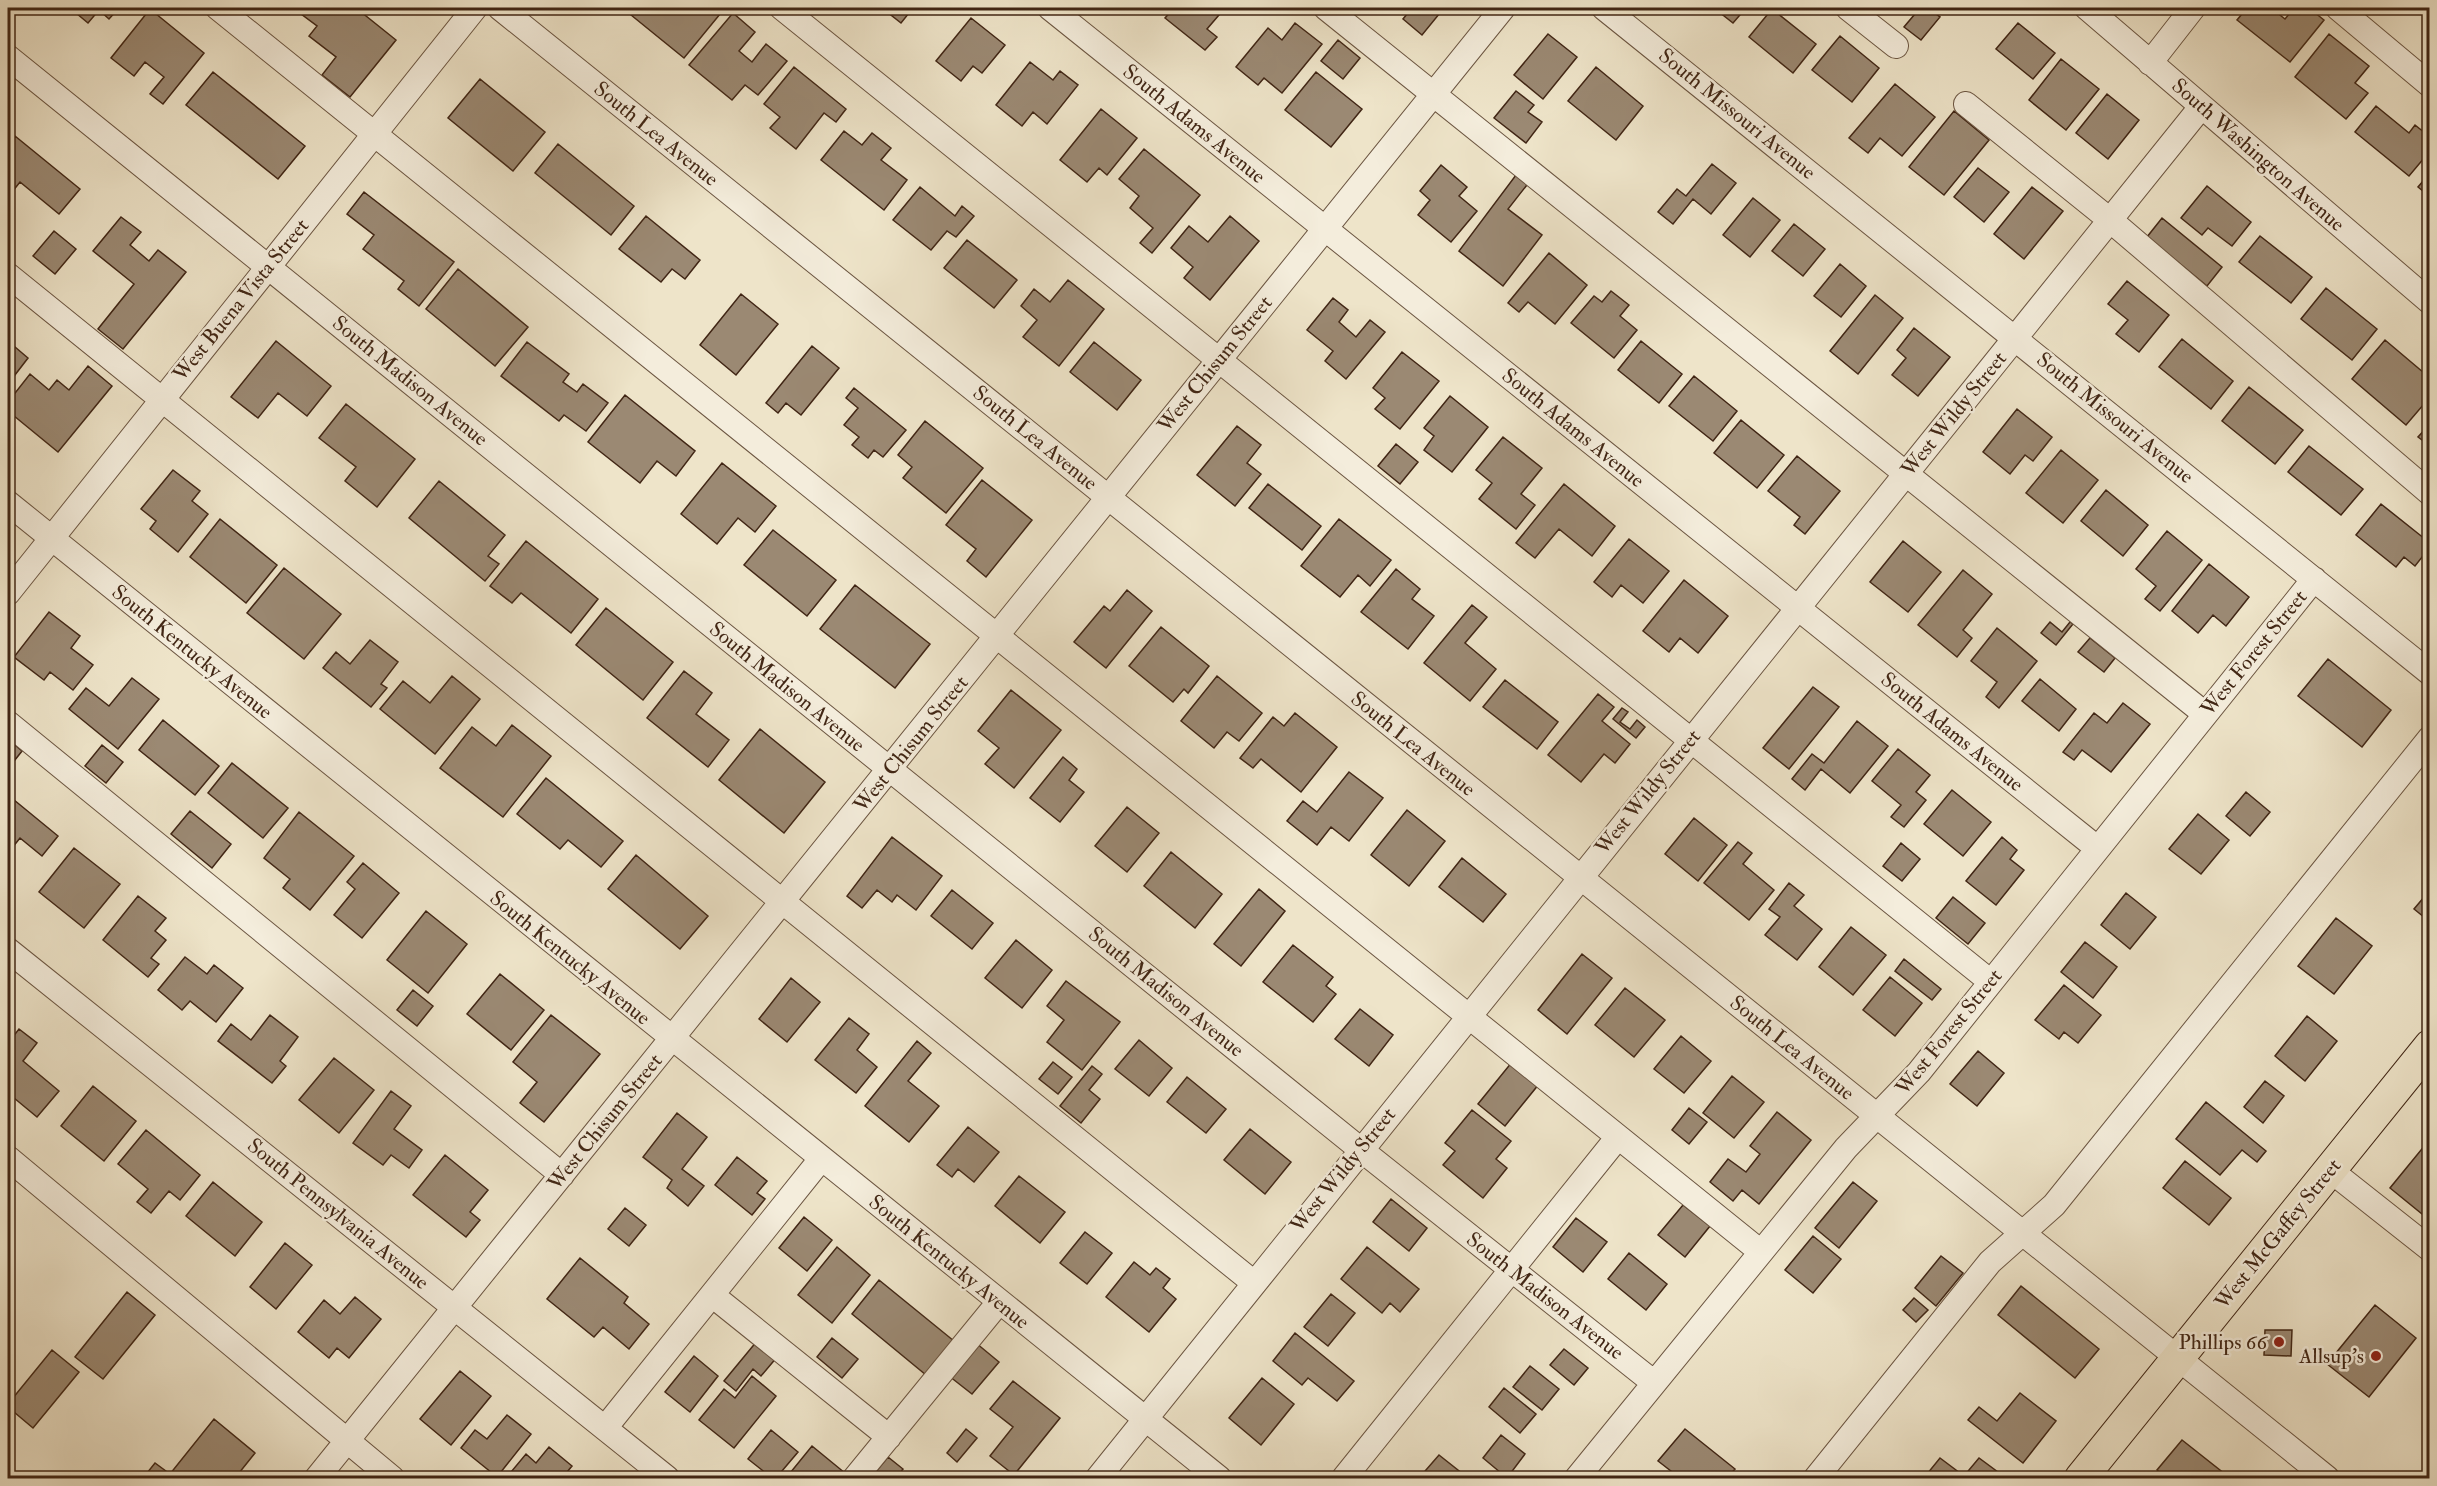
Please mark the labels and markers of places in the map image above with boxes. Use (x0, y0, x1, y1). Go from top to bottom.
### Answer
place label: Phillips 66 (2178, 1329, 2268, 1356)
marker: Phillips 66 (2272, 1335, 2286, 1349)
place label: Allsup's (2298, 1343, 2364, 1370)
marker: Allsup's (2369, 1349, 2383, 1363)

